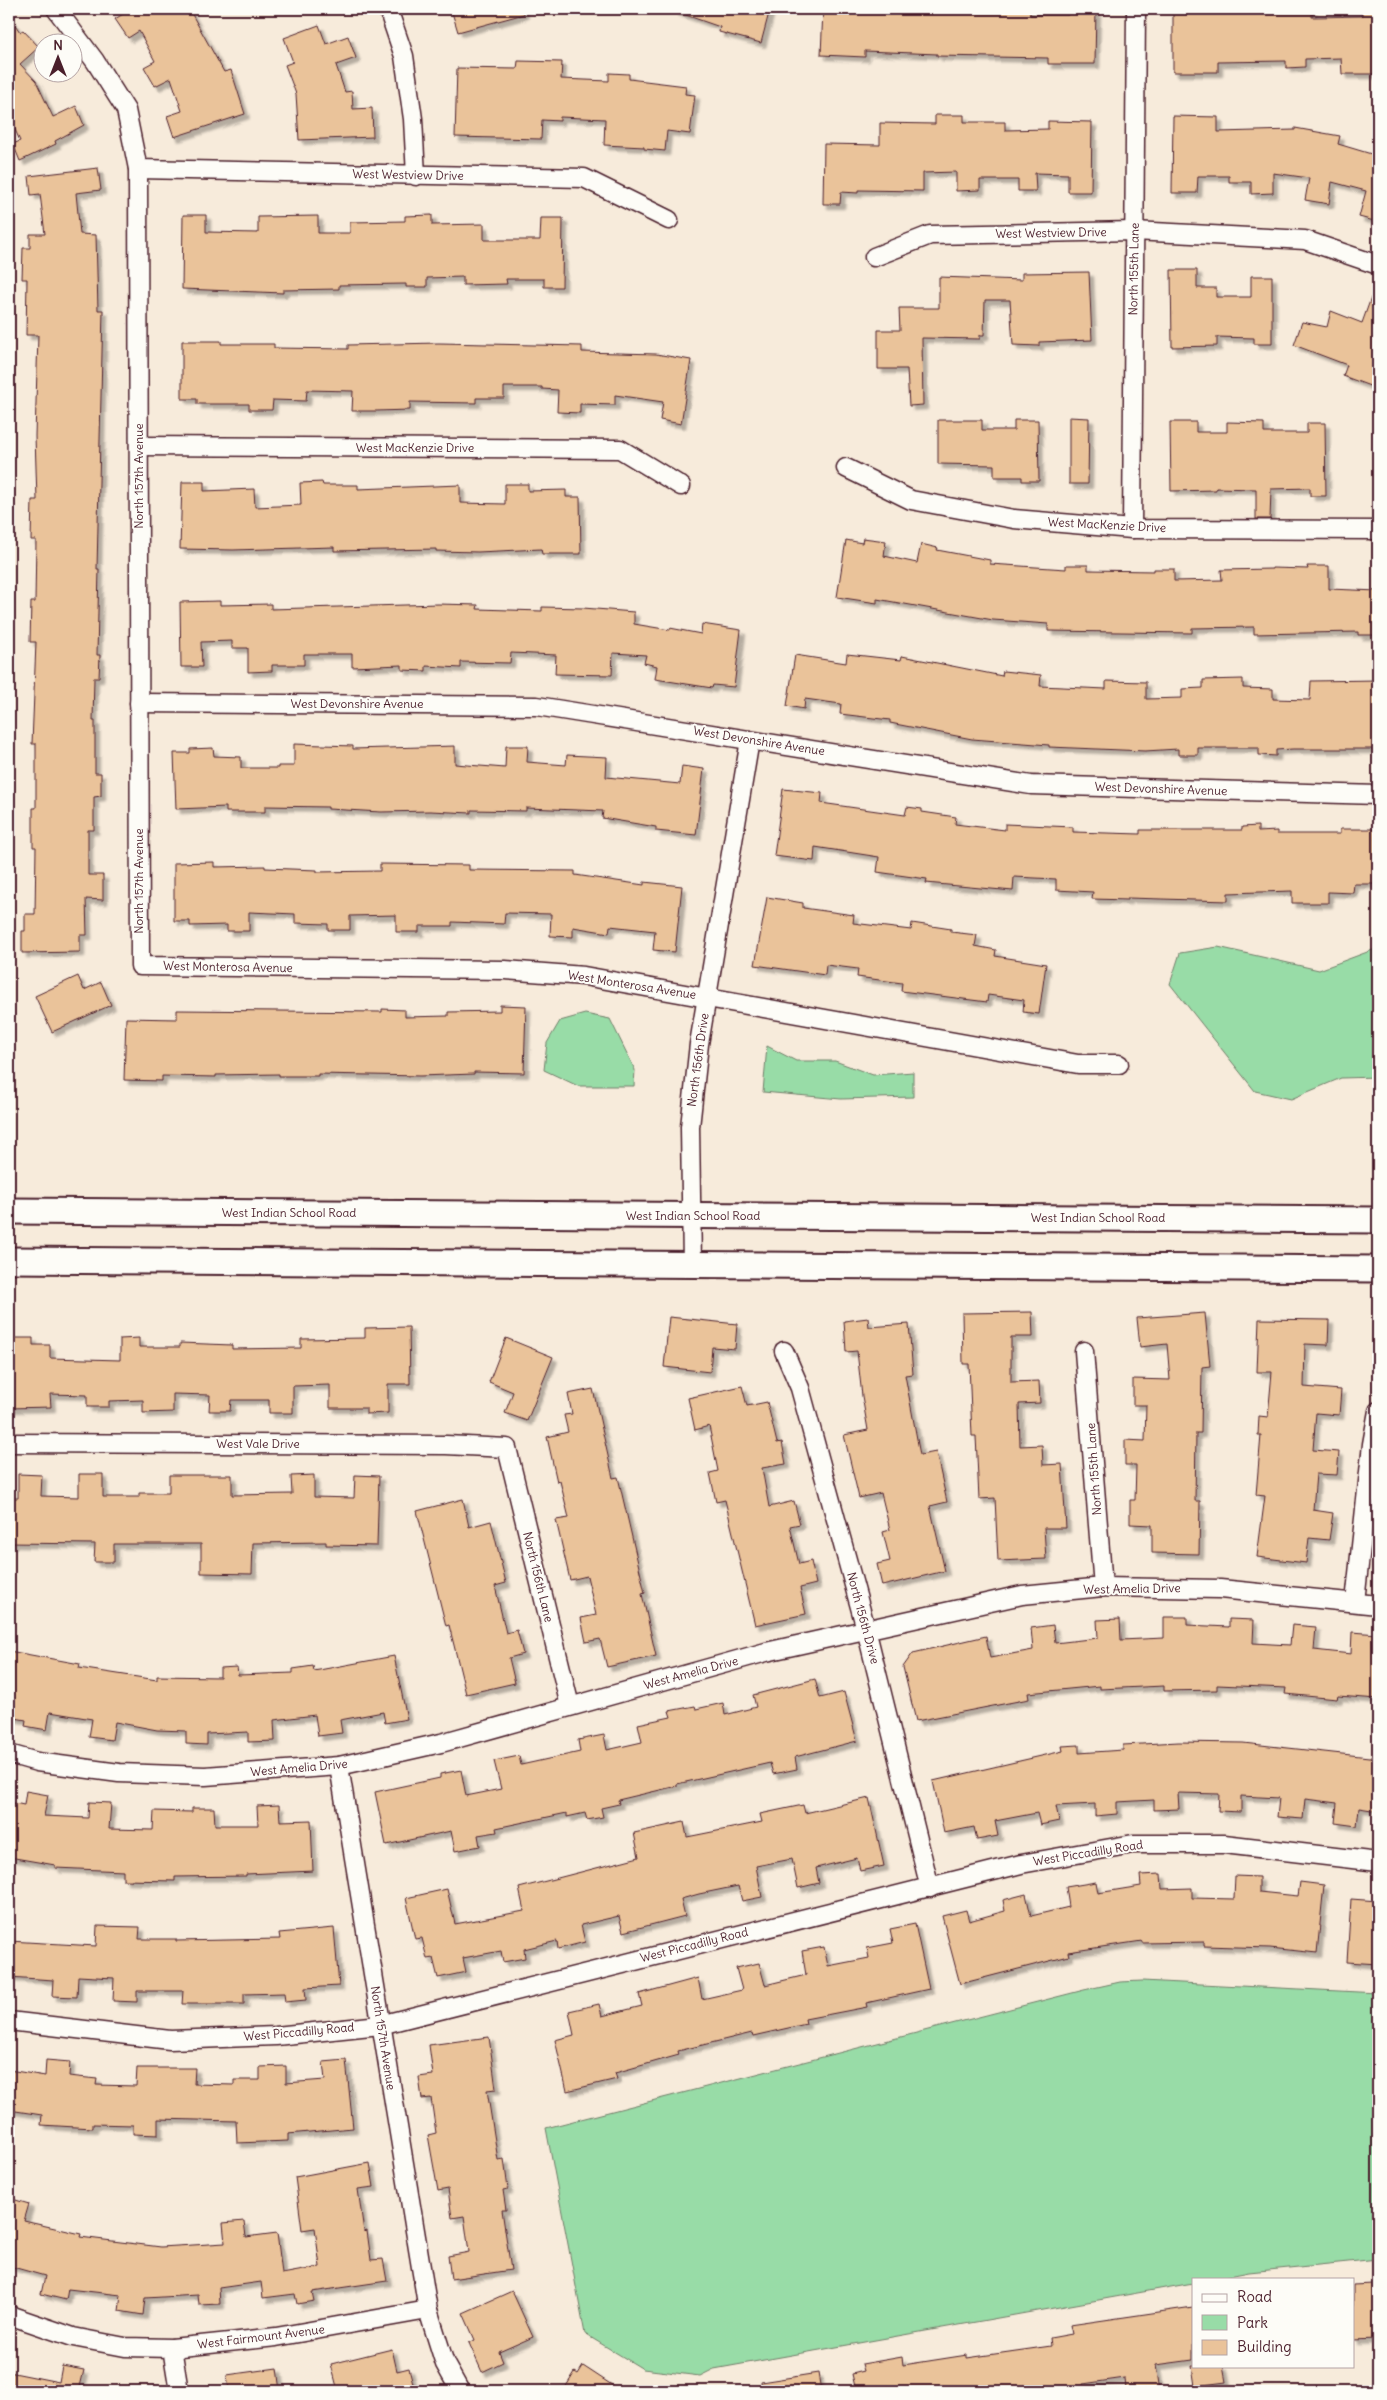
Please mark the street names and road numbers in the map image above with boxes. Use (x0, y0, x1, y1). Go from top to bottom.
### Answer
street label: West Westview Drive (352, 166, 464, 183)
street label: North 155th Lane (1125, 222, 1142, 315)
street label: West Westview Drive (995, 224, 1107, 241)
street label: North 157th Avenue (131, 423, 146, 529)
street label: West MacKenzie Drive (356, 440, 474, 455)
street label: West MacKenzie Drive (1047, 514, 1167, 535)
street label: West Devonshire Avenue (291, 696, 423, 711)
street label: West Devonshire Avenue (692, 723, 826, 758)
street label: West Devonshire Avenue (1094, 779, 1228, 798)
street label: North 157th Avenue (131, 828, 146, 934)
street label: West Monterosa Avenue (163, 958, 293, 975)
street label: West Monterosa Avenue (567, 967, 697, 1002)
street label: North 156th Drive (684, 1012, 712, 1108)
street label: West Indian School Road (222, 1205, 356, 1220)
street label: West Indian School Road (626, 1208, 760, 1223)
street label: West Indian School Road (1031, 1210, 1165, 1225)
street label: North 155th Lane (1083, 1422, 1104, 1516)
street label: West Vale Drive (216, 1436, 300, 1451)
street label: North 156th Lane (520, 1530, 557, 1624)
street label: North 156th Drive (844, 1570, 883, 1665)
street label: West Amelia Drive (1083, 1580, 1181, 1597)
street label: West Amelia Drive (642, 1653, 740, 1692)
street label: West Amelia Drive (250, 1756, 348, 1779)
street label: West Piccadilly Road (1032, 1836, 1144, 1869)
street label: West Piccadilly Road (638, 1924, 750, 1965)
street label: North 157th Avenue (368, 1985, 399, 2091)
street label: West Piccadilly Road (243, 2019, 355, 2044)
street label: West Fairmount Avenue (196, 2321, 325, 2352)

